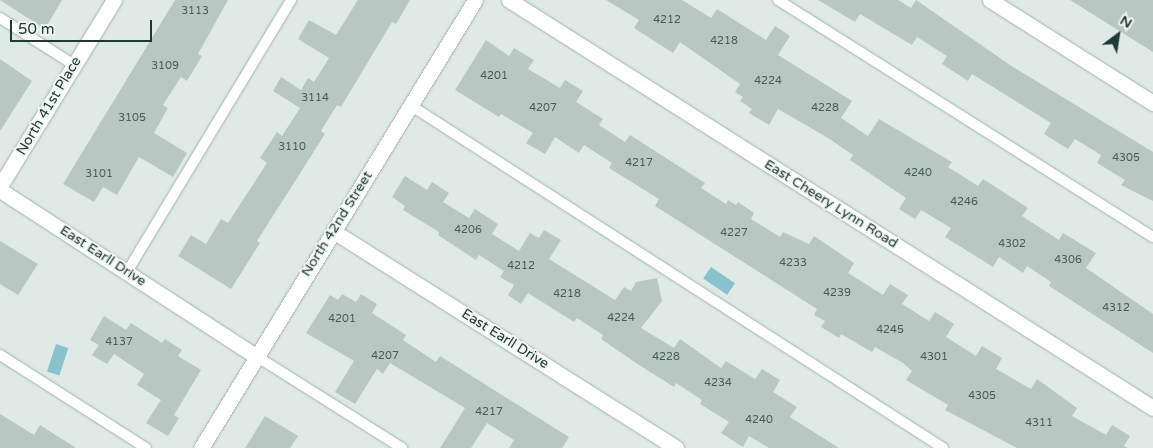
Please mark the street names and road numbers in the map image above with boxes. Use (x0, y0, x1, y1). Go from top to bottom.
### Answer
street label: North 41st Place (13, 54, 85, 158)
street label: East Cheery Lynn Road (761, 156, 901, 252)
street label: North 42nd Street (298, 168, 376, 280)
street label: East Earll Drive (57, 222, 149, 290)
street label: East Earll Drive (458, 306, 552, 372)

